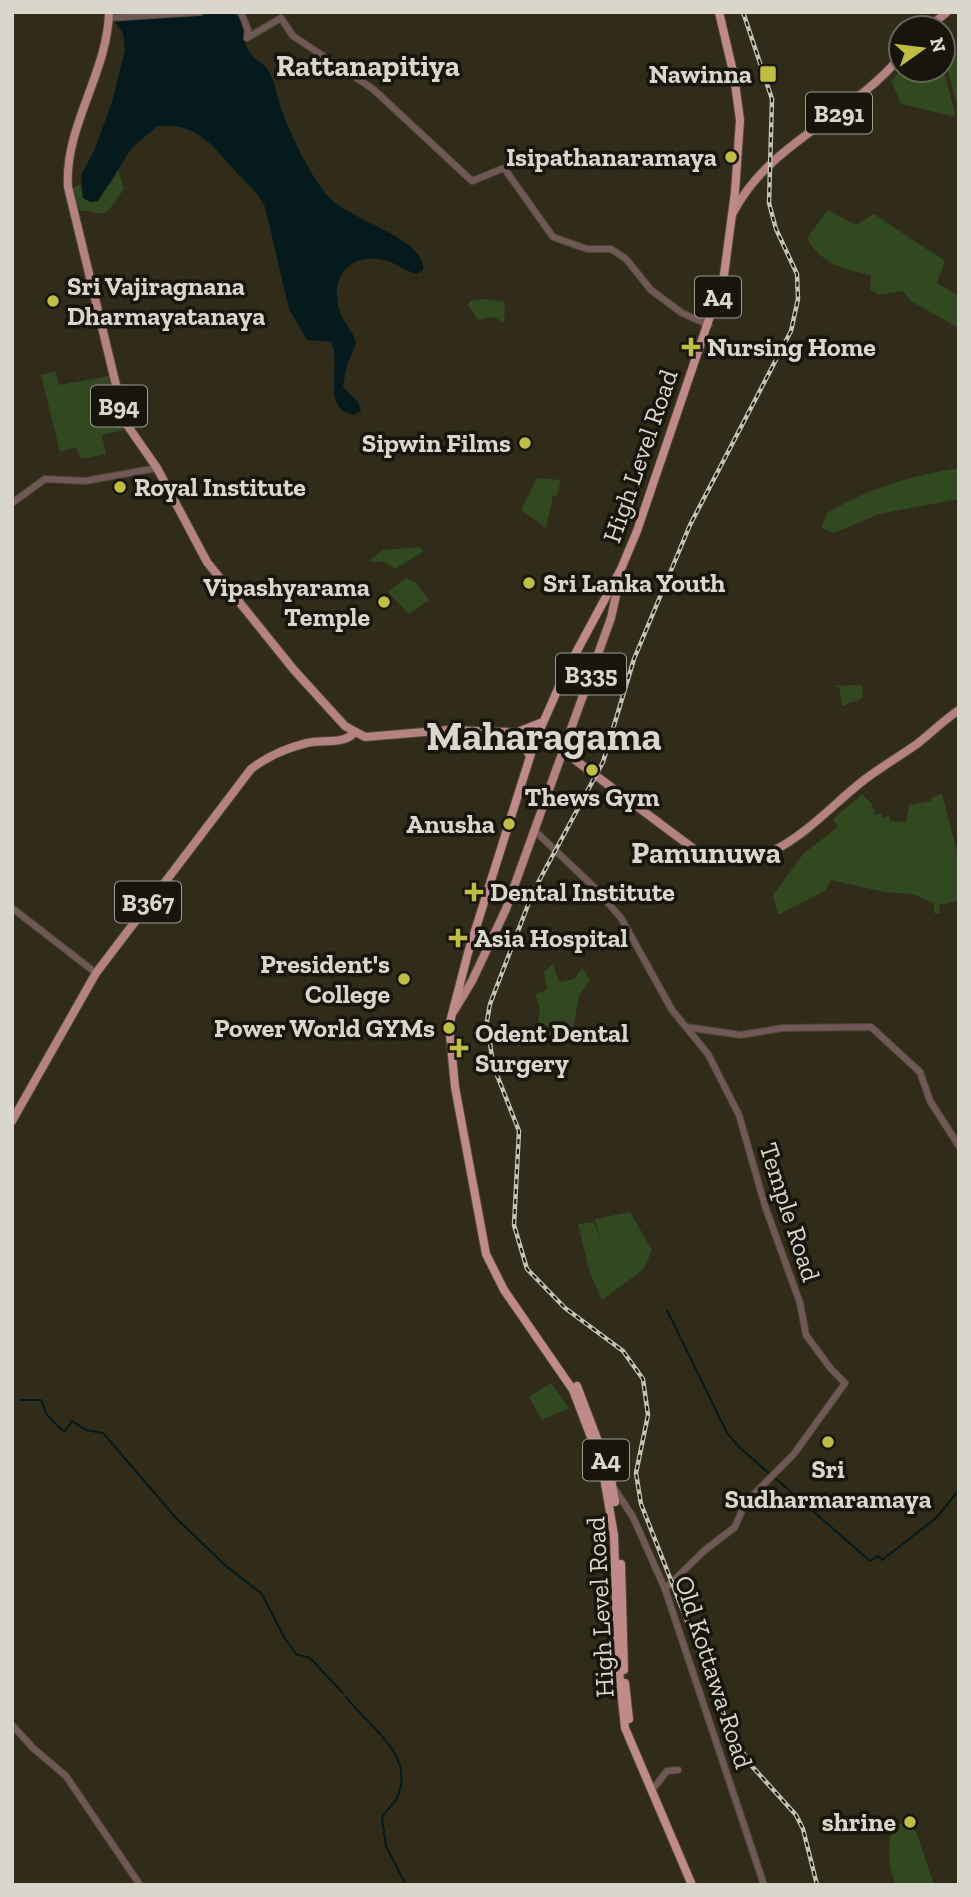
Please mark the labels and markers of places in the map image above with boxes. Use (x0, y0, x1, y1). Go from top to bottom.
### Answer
place label: Nawinna (649, 58, 752, 90)
marker: Nawinna (758, 64, 778, 84)
place label: Isipathanaramaya (506, 141, 717, 173)
marker: Isipathanaramaya (723, 149, 739, 165)
place label: Sri Vajiragnana Dharmayatanaya (67, 270, 265, 332)
marker: Sri Vajiragnana Dharmayatanaya (45, 293, 61, 309)
place label: Nursing Home (707, 331, 876, 363)
marker: Nursing Home (681, 337, 701, 357)
place label: Sipwin Films (362, 427, 511, 459)
marker: Sipwin Films (517, 435, 533, 451)
place label: Royal Institute (134, 471, 306, 503)
marker: Royal Institute (112, 479, 128, 495)
place label: Sri Lanka Youth (543, 567, 725, 599)
place label: Vipashyarama Temple (203, 571, 370, 633)
marker: Sri Lanka Youth (521, 575, 537, 591)
marker: Vipashyarama Temple (376, 594, 392, 610)
marker: Thews Gym (584, 762, 600, 778)
place label: Thews Gym (525, 781, 660, 813)
place label: Anusha (406, 808, 495, 840)
marker: Anusha (501, 816, 517, 832)
place label: Dental Institute (490, 876, 675, 908)
marker: Dental Institute (464, 882, 484, 902)
place label: Asia Hospital (474, 922, 628, 954)
marker: Asia Hospital (448, 928, 468, 948)
place label: President's College (260, 948, 390, 1010)
marker: President's College (396, 971, 412, 987)
place label: Power World GYMs (214, 1012, 435, 1044)
place label: Odent Dental Surgery (475, 1017, 629, 1079)
marker: Power World GYMs (441, 1020, 457, 1036)
marker: Odent Dental Surgery (449, 1038, 469, 1058)
marker: Sri Sudharmaramaya (820, 1434, 836, 1450)
place label: Sri Sudharmaramaya (724, 1453, 932, 1515)
place label: shrine (822, 1806, 896, 1838)
marker: shrine (902, 1814, 918, 1830)

